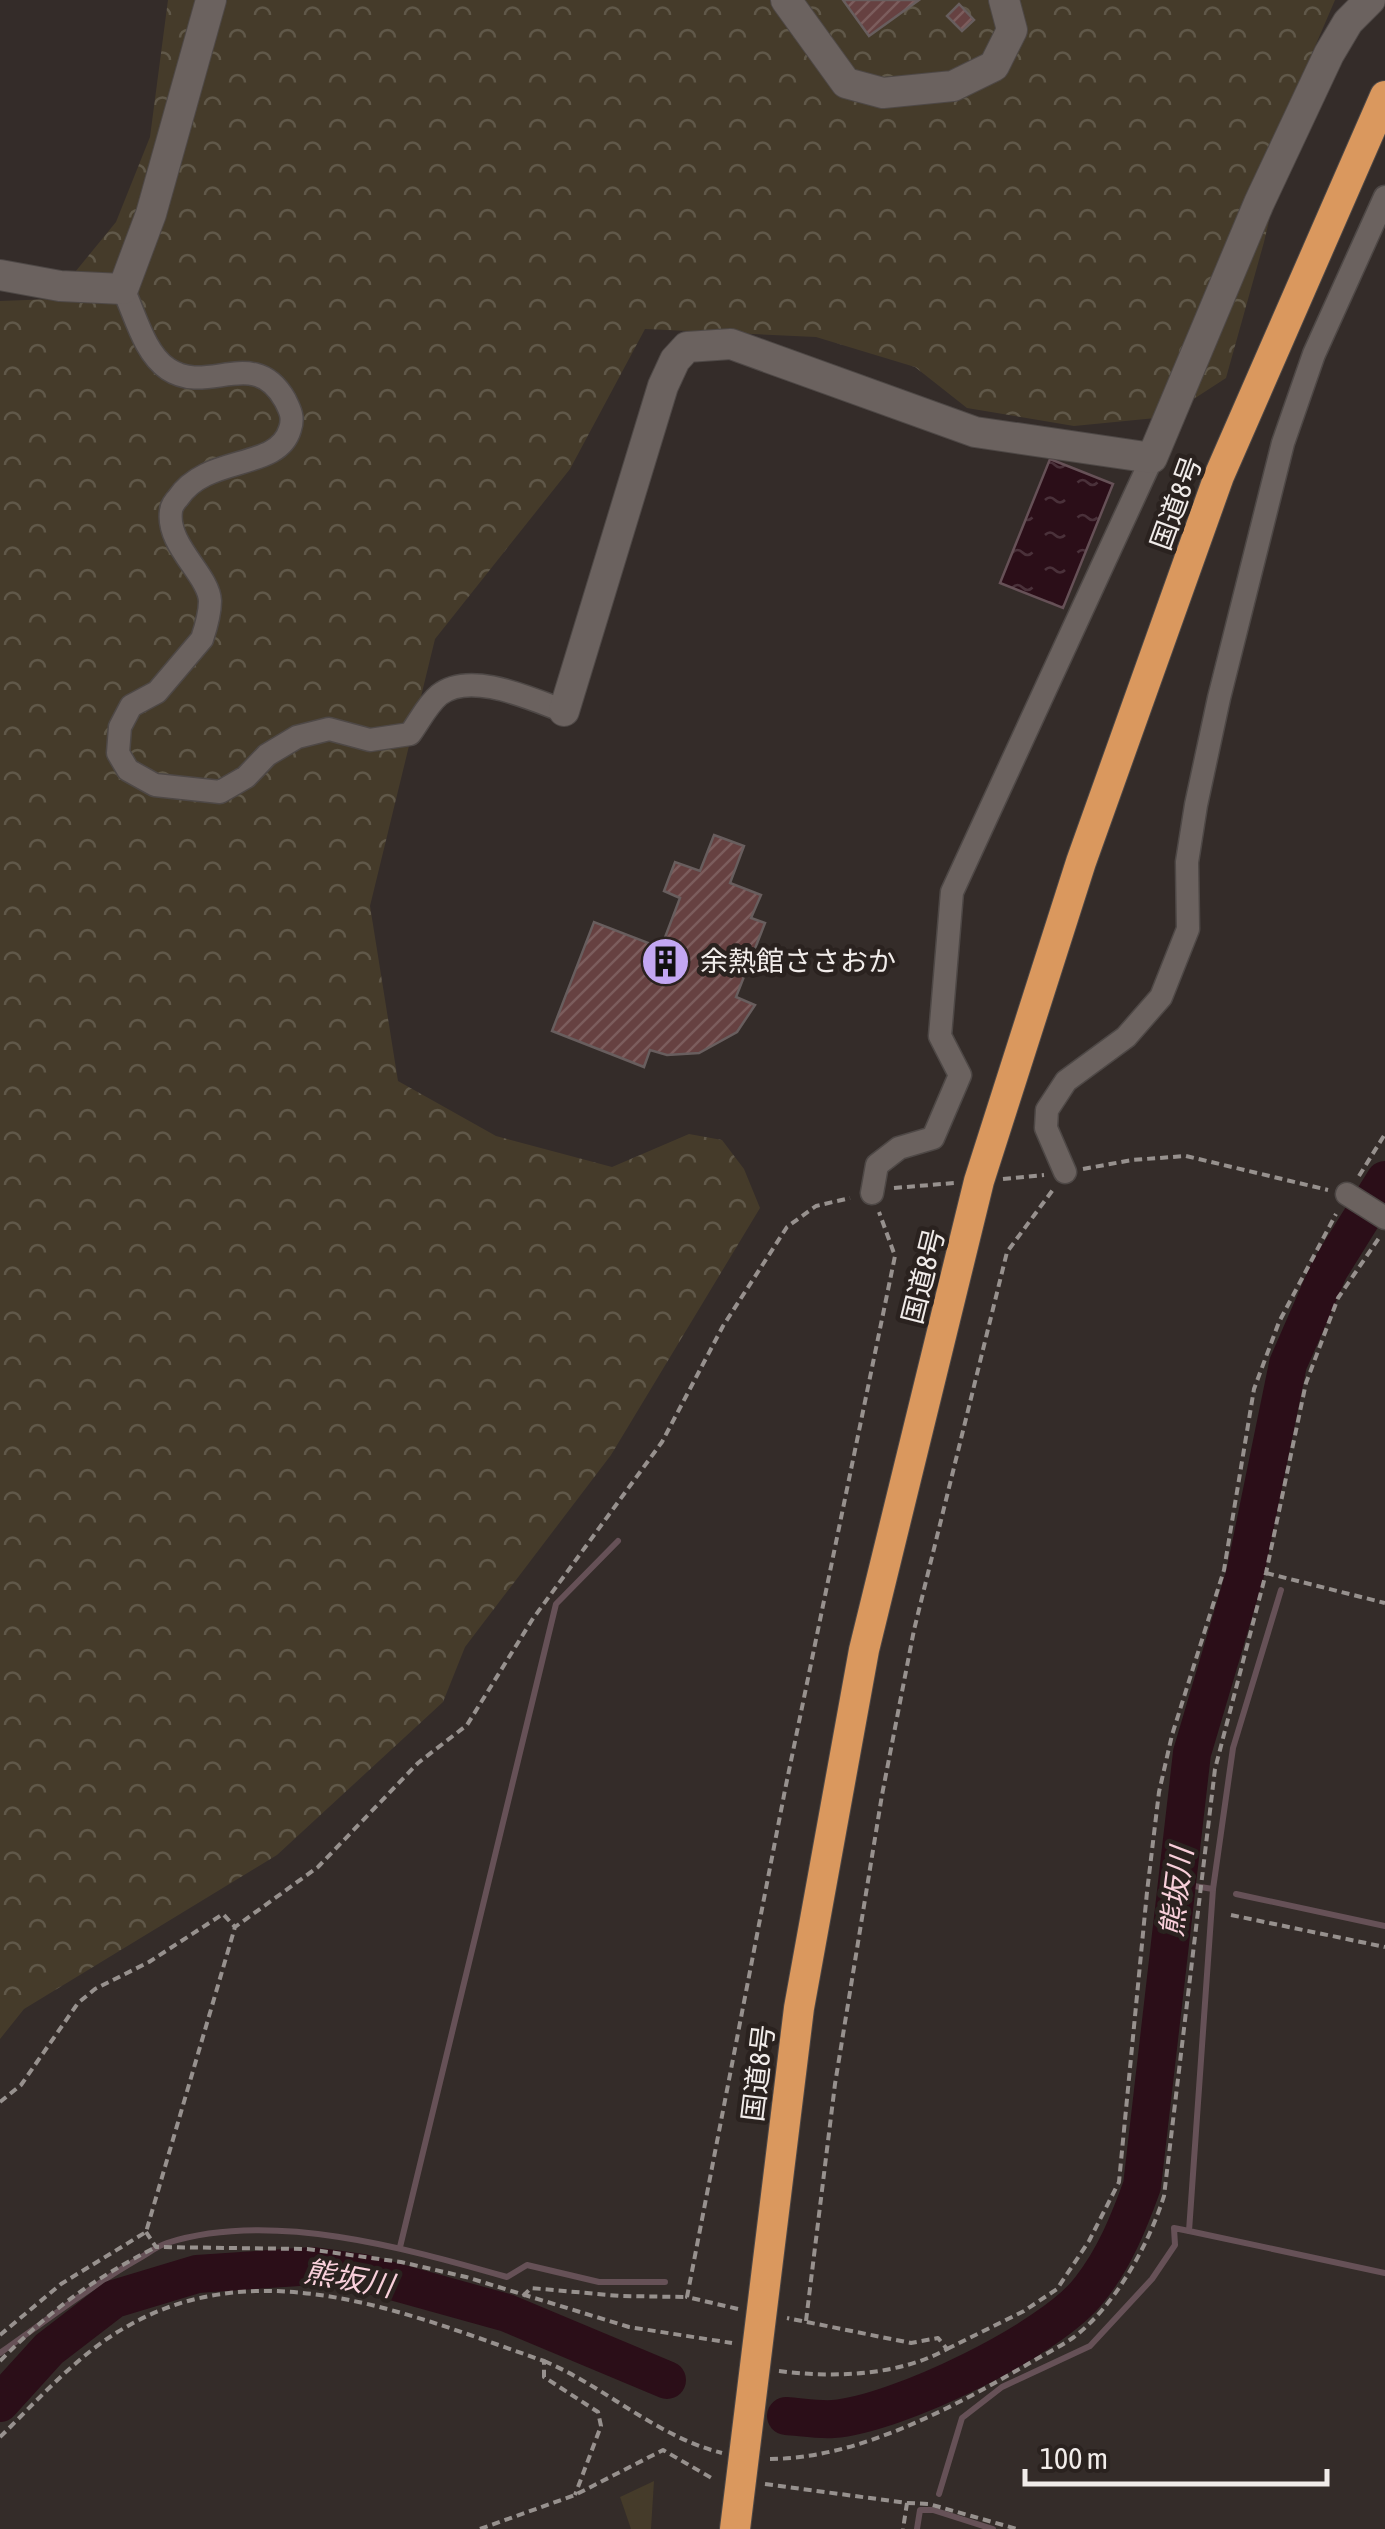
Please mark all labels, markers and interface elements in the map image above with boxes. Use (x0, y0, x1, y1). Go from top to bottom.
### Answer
street label: 国道8号 (1144, 452, 1208, 554)
building icon: 余熱館ささおか (639, 935, 691, 987)
place label: 余熱館ささおか (700, 945, 896, 977)
street label: 国道8号 (896, 1225, 950, 1327)
water label: 熊坂川 (1154, 1842, 1199, 1939)
street label: 国道8号 (736, 2023, 780, 2123)
water label: 熊坂川 (302, 2253, 399, 2303)
scale bar (1025, 2424, 1328, 2486)
text: 100 m (1040, 2441, 1108, 2475)

